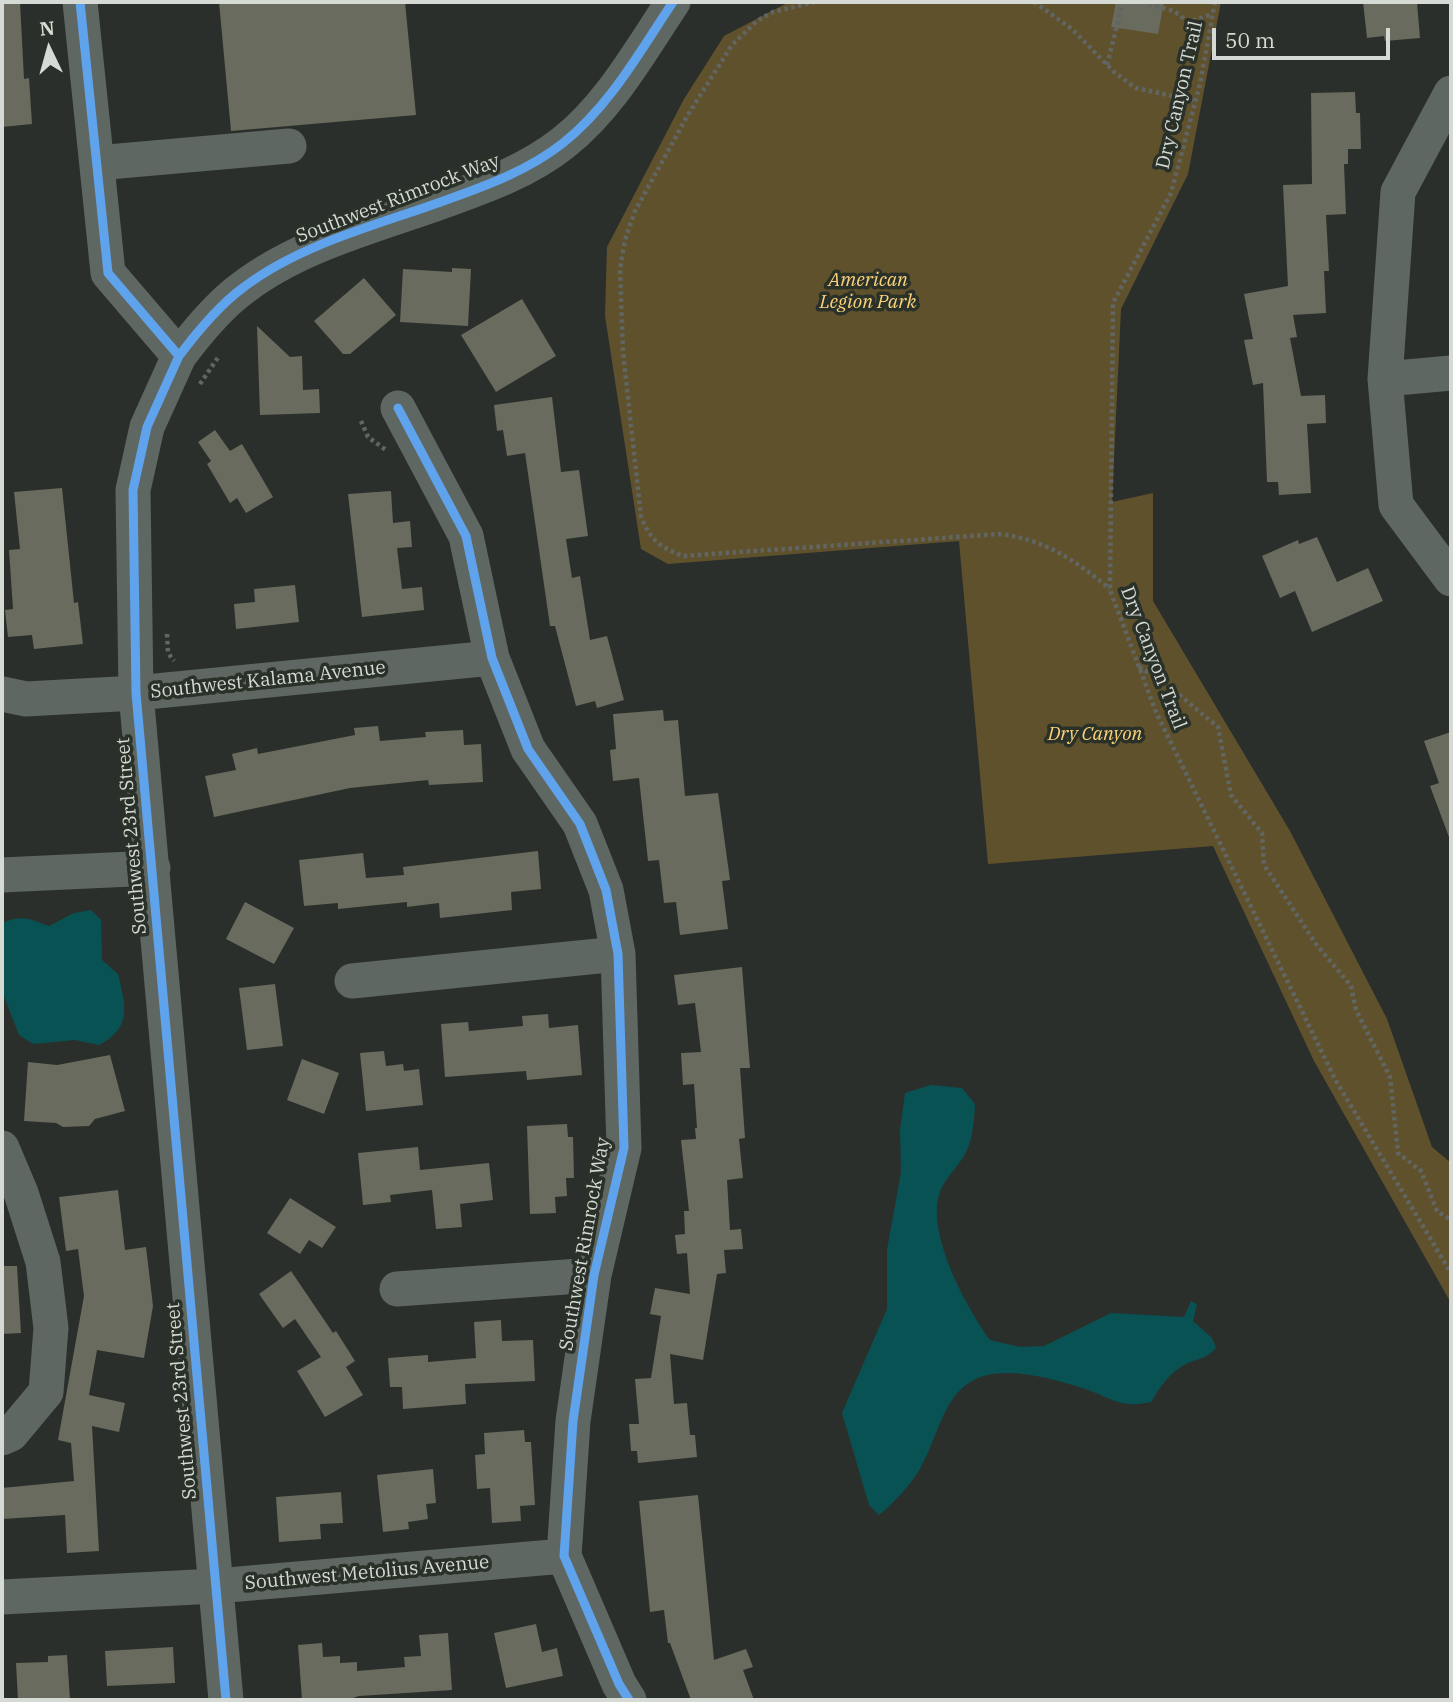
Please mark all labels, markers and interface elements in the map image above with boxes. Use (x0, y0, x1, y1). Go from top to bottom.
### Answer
north arrow (14, 14, 84, 84)
scale bar (1215, 14, 1394, 58)
text: N (39, 15, 56, 41)
street label: Dry Canyon Trail (1152, 19, 1208, 171)
text: 50 m (1225, 26, 1275, 54)
street label: Southwest Rimrock Way (293, 150, 503, 248)
park label: American Legion Park (819, 270, 917, 314)
street label: Dry Canyon Trail (1115, 583, 1191, 733)
street label: Southwest Kalama Avenue (149, 656, 387, 704)
park label: Dry Canyon (1048, 724, 1142, 746)
street label: Southwest 23rd Street (112, 737, 152, 935)
street label: Southwest Rimrock Way (555, 1136, 615, 1352)
street label: Southwest 23rd Street (162, 1302, 202, 1500)
street label: Southwest Metolius Avenue (244, 1551, 490, 1595)

